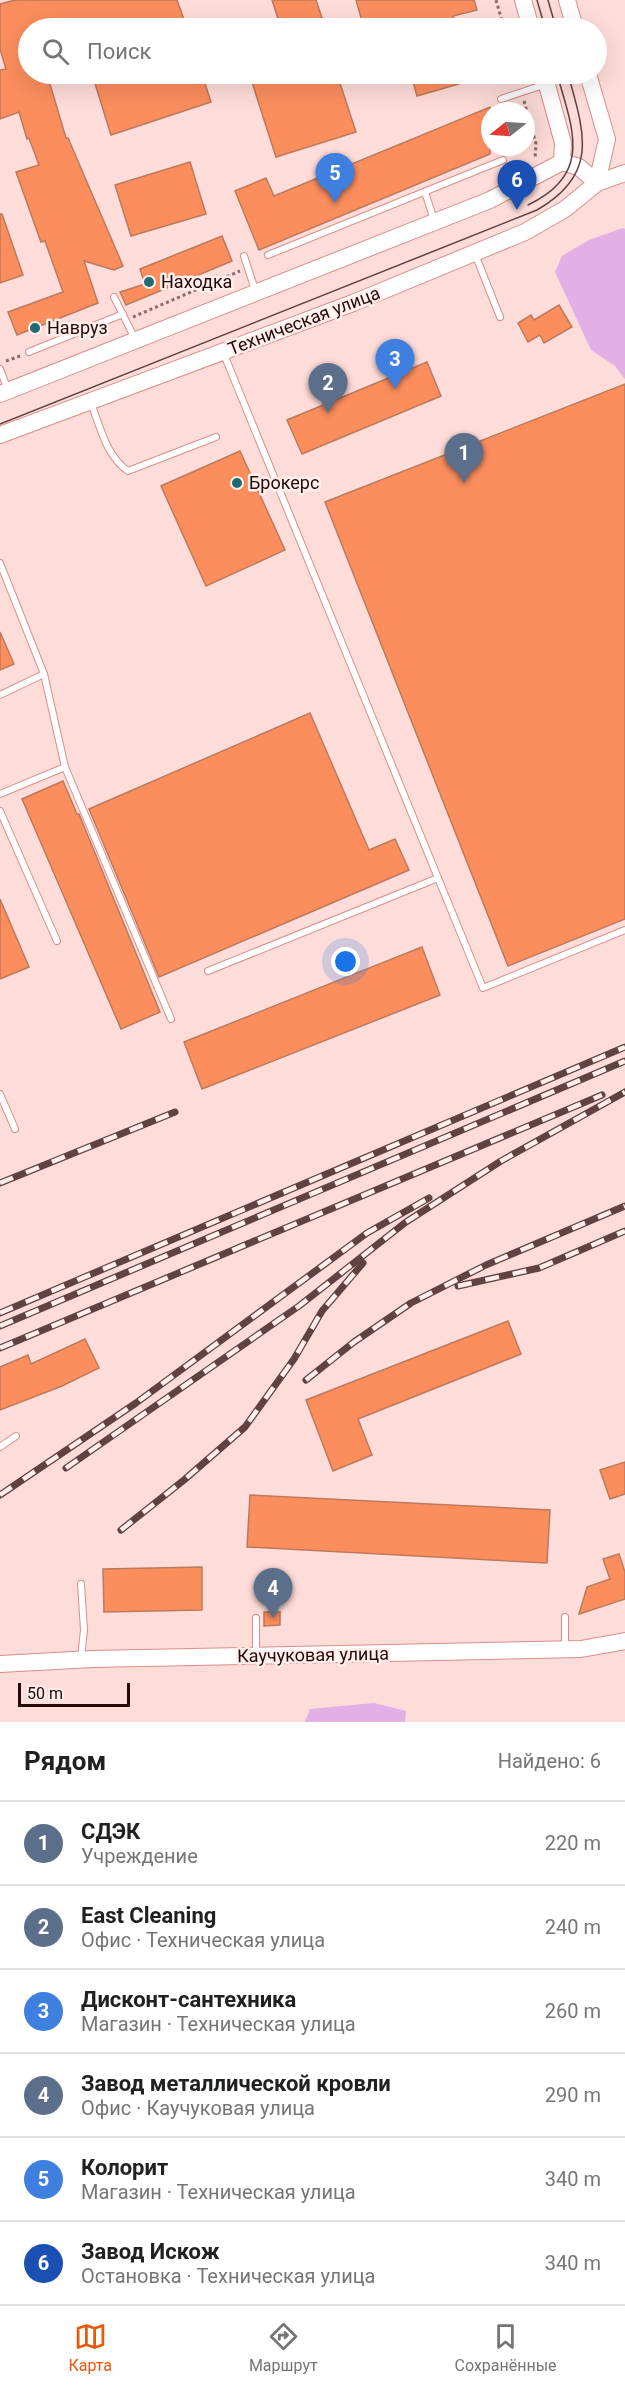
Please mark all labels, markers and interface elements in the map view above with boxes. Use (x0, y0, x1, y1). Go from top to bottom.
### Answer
search box (18, 18, 607, 84)
icon: search (39, 35, 72, 68)
text: Поиск (87, 39, 151, 64)
north arrow (481, 102, 535, 156)
pin: 5 (316, 154, 354, 203)
pin: 6 (498, 160, 536, 210)
place label: Находка (161, 271, 232, 292)
marker: Находка (142, 275, 156, 289)
street label: Техническая улица (225, 282, 383, 359)
place label: Навруз (47, 317, 108, 338)
marker: Навруз (28, 321, 42, 335)
pin: 3 (376, 340, 414, 389)
pin: 2 (308, 364, 348, 413)
pin: 1 (444, 434, 484, 483)
place label: Брокерс (249, 472, 319, 493)
marker: Брокерс (230, 476, 244, 490)
your location (331, 947, 360, 976)
pin: 4 (254, 1568, 292, 1618)
street label: Каучуковая улица (237, 1643, 389, 1666)
scale bar (18, 1680, 130, 1708)
text: 50 m (27, 1684, 63, 1703)
text: Рядом (24, 1746, 106, 1776)
text: Найдено: 6 (498, 1749, 601, 1773)
text: СДЭК (81, 1819, 140, 1844)
text: 1 (38, 1831, 49, 1855)
text: 220 m (545, 1831, 601, 1855)
text: Учреждение (81, 1844, 198, 1868)
text: East Cleaning (81, 1903, 216, 1928)
text: 2 (38, 1915, 49, 1939)
text: 240 m (545, 1915, 601, 1939)
text: Офис · Техническая улица (81, 1928, 325, 1952)
text: Дисконт-сантехника (81, 1987, 296, 2012)
text: 3 (38, 1999, 49, 2023)
text: 260 m (545, 1999, 601, 2023)
text: Магазин · Техническая улица (81, 2012, 356, 2036)
text: Завод металлической кровли (81, 2071, 391, 2096)
text: 4 (38, 2083, 49, 2107)
text: 290 m (545, 2083, 601, 2107)
text: Офис · Каучуковая улица (81, 2096, 315, 2120)
text: Колорит (81, 2155, 168, 2180)
text: 5 (38, 2167, 49, 2191)
text: 340 m (545, 2167, 601, 2191)
text: Магазин · Техническая улица (81, 2180, 356, 2204)
text: Завод Искож (81, 2239, 220, 2264)
text: 6 (38, 2251, 49, 2275)
text: 340 m (545, 2251, 601, 2275)
text: Остановка · Техническая улица (81, 2264, 375, 2288)
tab: Карта (68, 2320, 112, 2375)
tab: Маршрут (249, 2320, 318, 2375)
tab: Сохранённые (455, 2320, 557, 2375)

